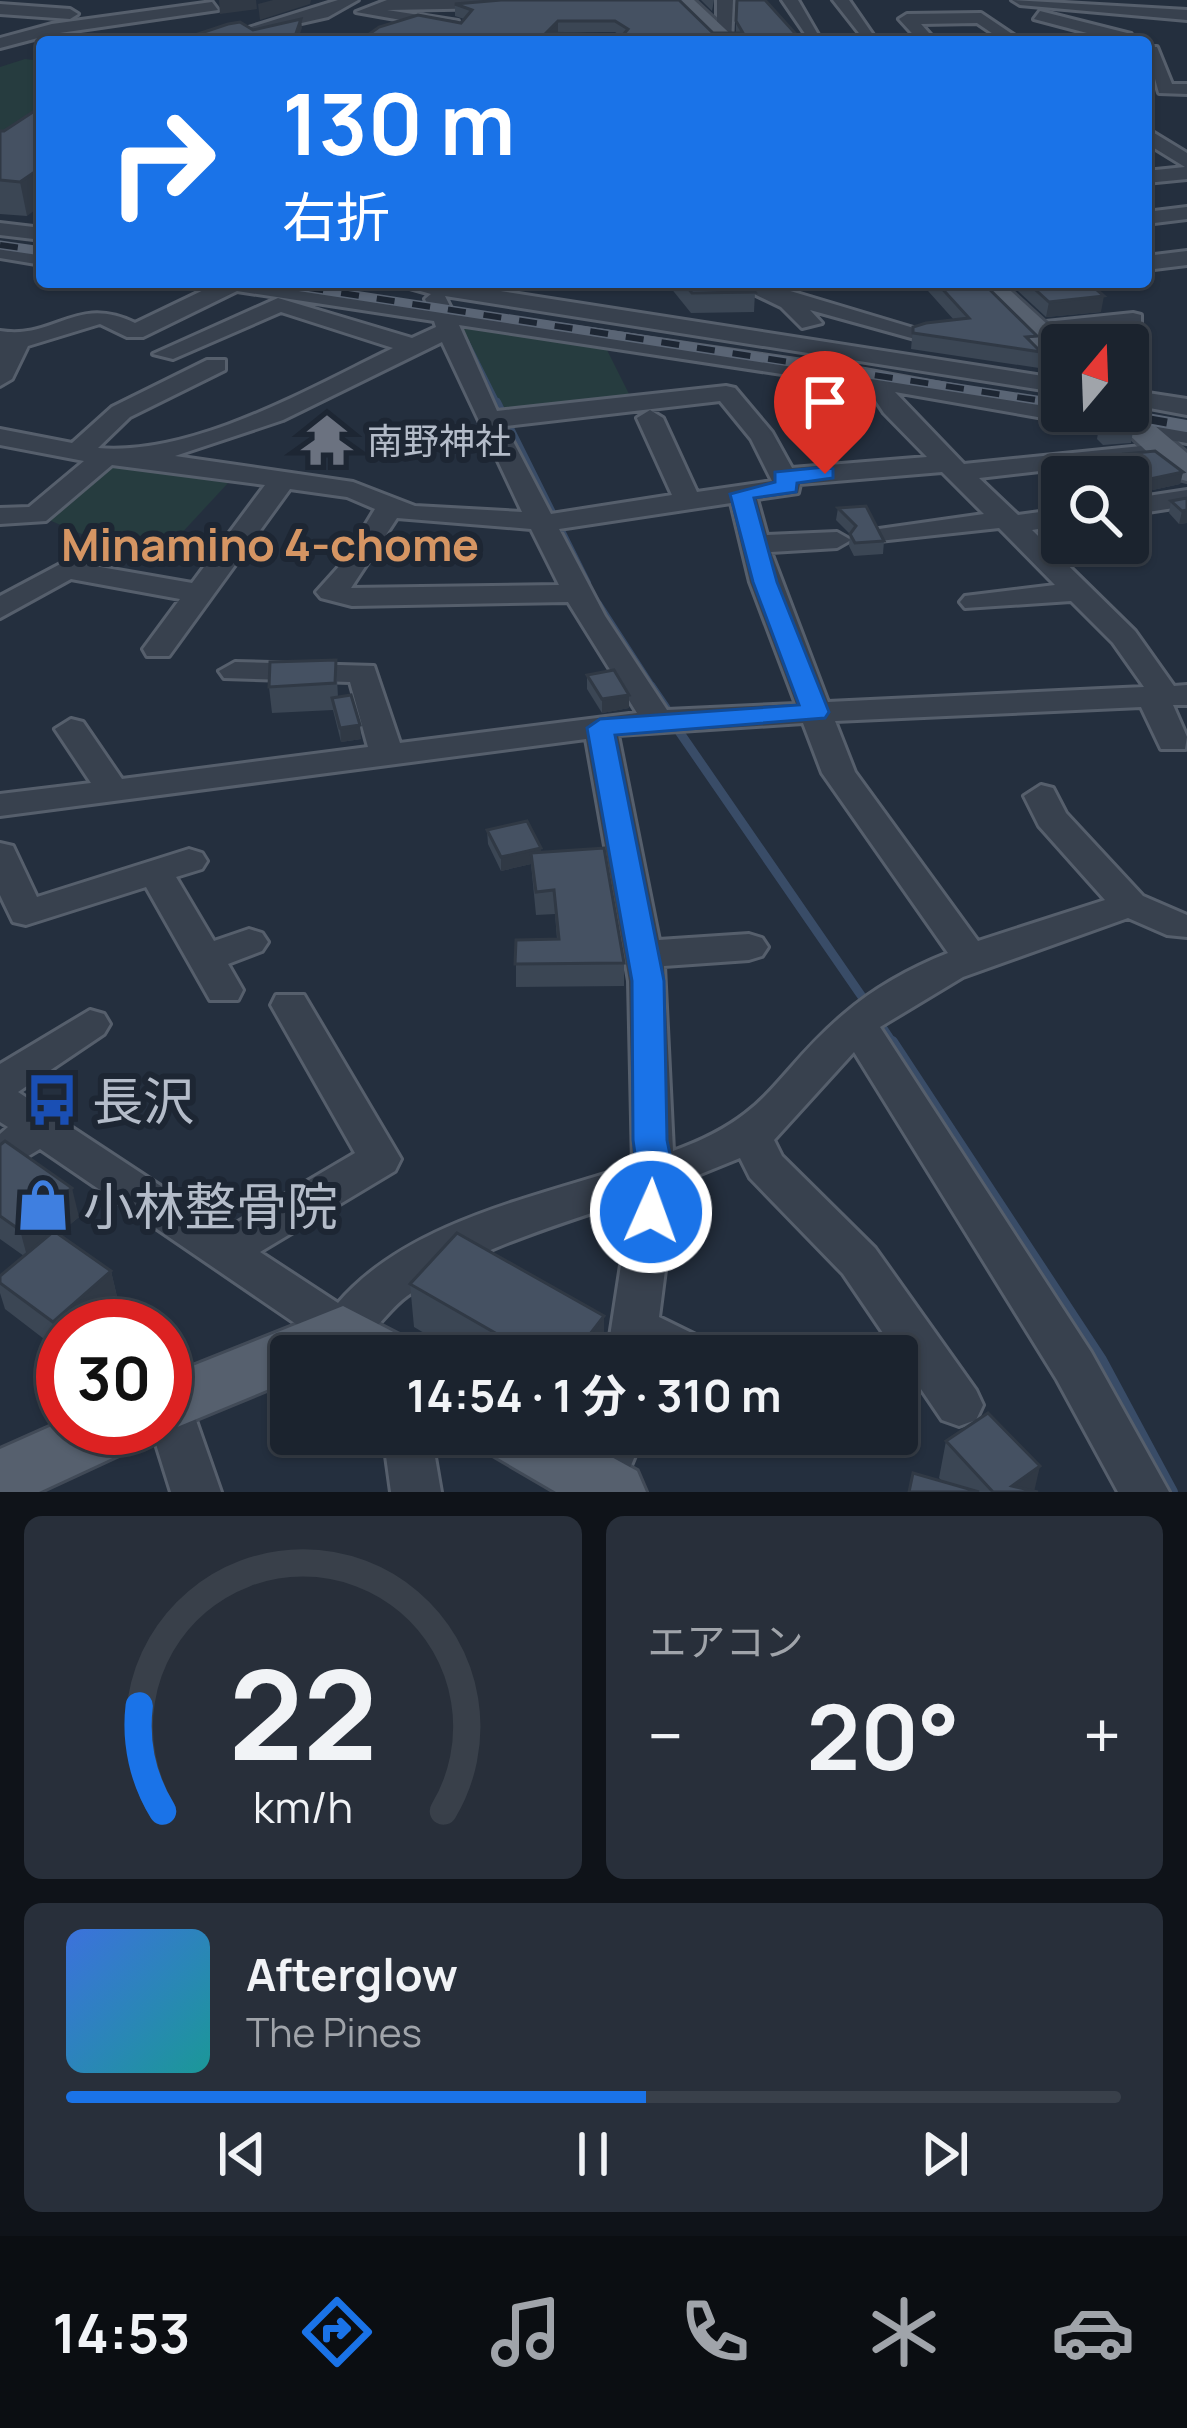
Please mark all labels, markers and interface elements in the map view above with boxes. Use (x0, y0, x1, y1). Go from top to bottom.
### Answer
text: 130 m (282, 65, 515, 180)
icon: right (84, 84, 240, 240)
text: 右折 (282, 179, 390, 253)
north arrow (1041, 324, 1149, 432)
map controls (1041, 324, 1149, 564)
pin (774, 351, 876, 474)
icon: arrive (792, 369, 858, 435)
temple icon: 南野神社 (298, 411, 356, 469)
place label: 南野神社 (367, 416, 511, 465)
button: search (1041, 456, 1149, 564)
district label: Minamino 4-chome (61, 513, 479, 575)
place label: 長沢 (92, 1066, 194, 1135)
bus stop icon: 長沢 (23, 1071, 81, 1129)
position arrow (588, 1149, 714, 1275)
place label: 小林整骨院 (83, 1171, 338, 1240)
shop icon: 小林整骨院 (14, 1176, 72, 1234)
speed limit sign: 30 (36, 1299, 192, 1455)
text: 14:54 · 1 分 · 310 m (407, 1364, 781, 1426)
text: エアコン (648, 1614, 804, 1668)
text: 22 (228, 1627, 377, 1797)
text: 20° (806, 1674, 960, 1797)
text: − (648, 1690, 683, 1780)
text: + (1083, 1690, 1121, 1780)
text: km/h (253, 1776, 353, 1835)
text: Afterglow (246, 1943, 458, 2005)
text: The Pines (246, 2005, 422, 2059)
icon: previous (209, 2121, 275, 2187)
icon: pause (560, 2121, 626, 2187)
icon: next (912, 2121, 978, 2187)
icon: directions (295, 2290, 379, 2374)
icon: music (484, 2290, 568, 2374)
icon: phone (673, 2290, 757, 2374)
icon: climate (862, 2290, 946, 2374)
icon: car (1051, 2290, 1135, 2374)
text: 14:53 (52, 2295, 190, 2369)

